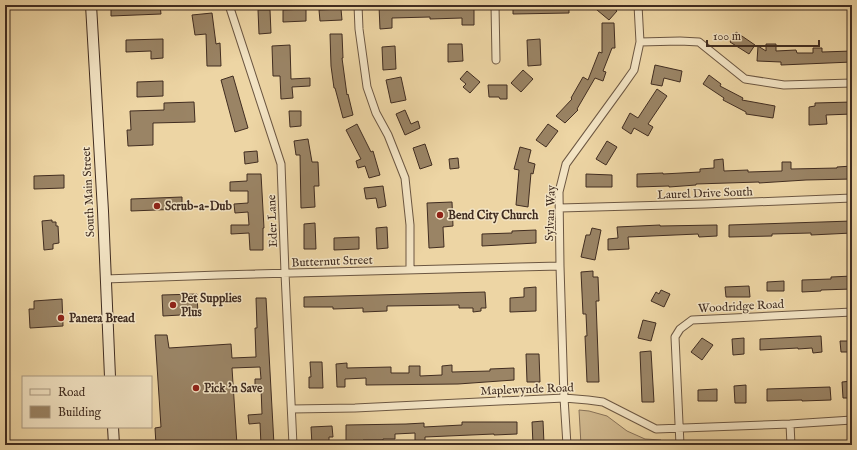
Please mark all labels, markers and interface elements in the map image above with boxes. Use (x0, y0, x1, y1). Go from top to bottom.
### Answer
scale bar (707, 22, 819, 48)
text: 100 m (713, 29, 741, 44)
street label: South Main Street (79, 146, 98, 238)
street label: Laurel Drive South (657, 184, 754, 203)
street label: Sylvan Way (542, 185, 559, 241)
street label: Eder Lane (264, 194, 281, 248)
place label: Scrub-a-Dub (165, 199, 233, 214)
marker: Scrub-a-Dub (152, 201, 162, 211)
place label: Bend City Church (448, 208, 539, 224)
marker: Bend City Church (435, 210, 445, 220)
street label: Butternut Street (291, 253, 373, 270)
place label: Pet Supplies Plus (181, 291, 242, 320)
street label: Woodridge Road (698, 297, 785, 316)
marker: Pet Supplies Plus (168, 300, 178, 310)
place label: Panera Bread (69, 311, 135, 326)
marker: Panera Bread (56, 313, 66, 323)
legend (22, 376, 152, 428)
street label: Maplewynde Road (480, 380, 575, 400)
place label: Pick 'n Save (204, 381, 263, 396)
marker: Pick 'n Save (191, 383, 201, 393)
text: Road (58, 385, 86, 400)
text: Building (58, 405, 102, 420)

